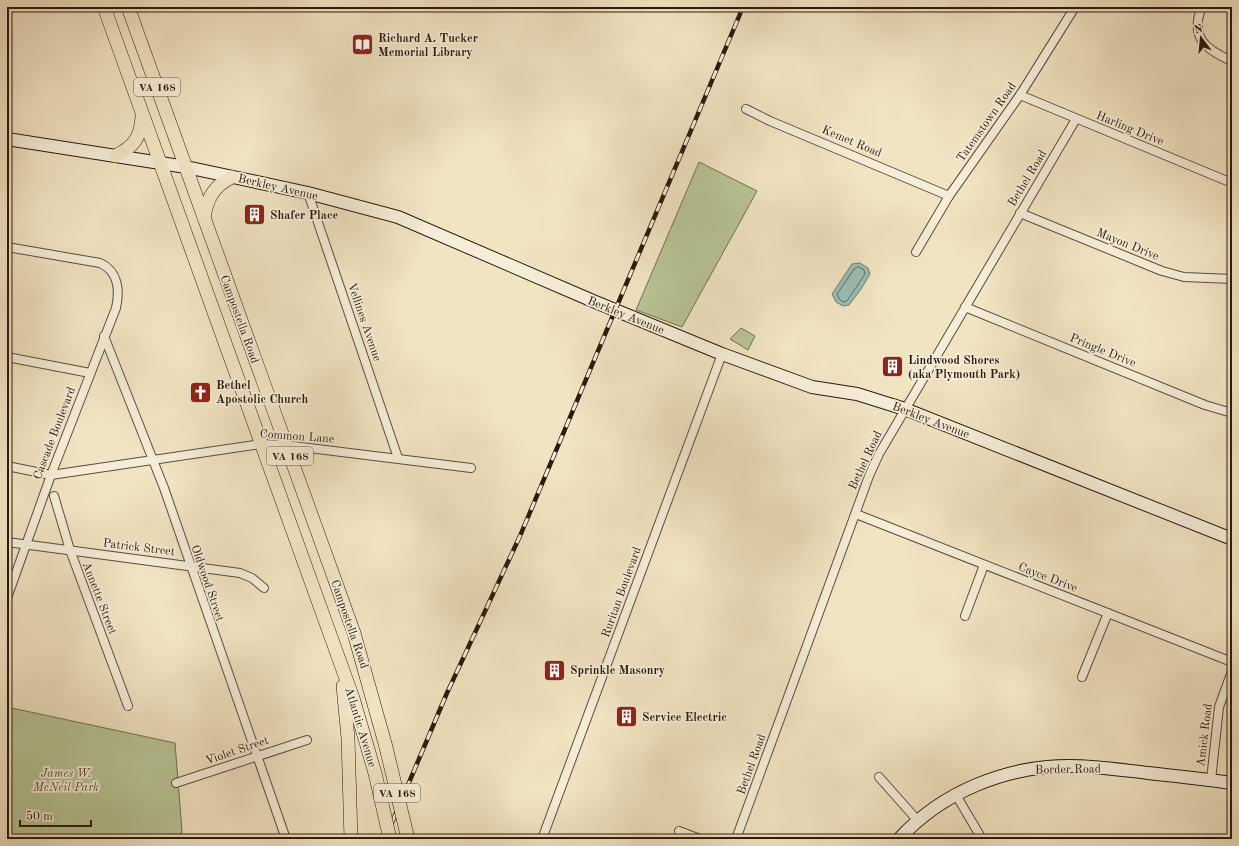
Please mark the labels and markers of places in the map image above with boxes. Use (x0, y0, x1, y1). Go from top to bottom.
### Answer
library icon: Richard A. Tucker Memorial Library (350, 32, 376, 58)
place label: Richard A. Tucker Memorial Library (378, 33, 478, 59)
building icon: Shafer Place (242, 202, 268, 228)
place label: Shafer Place (270, 210, 339, 222)
building icon: Lindwood Shores (aka Plymouth Park) (880, 354, 906, 380)
place label: Lindwood Shores (aka Plymouth Park) (908, 355, 1020, 381)
church icon: Bethel Apostolic Church (188, 379, 214, 405)
place label: Bethel Apostolic Church (216, 380, 308, 406)
building icon: Sprinkle Masonry (542, 657, 568, 683)
place label: Sprinkle Masonry (570, 665, 665, 677)
building icon: Service Electric (614, 704, 640, 730)
place label: Service Electric (642, 712, 727, 724)

